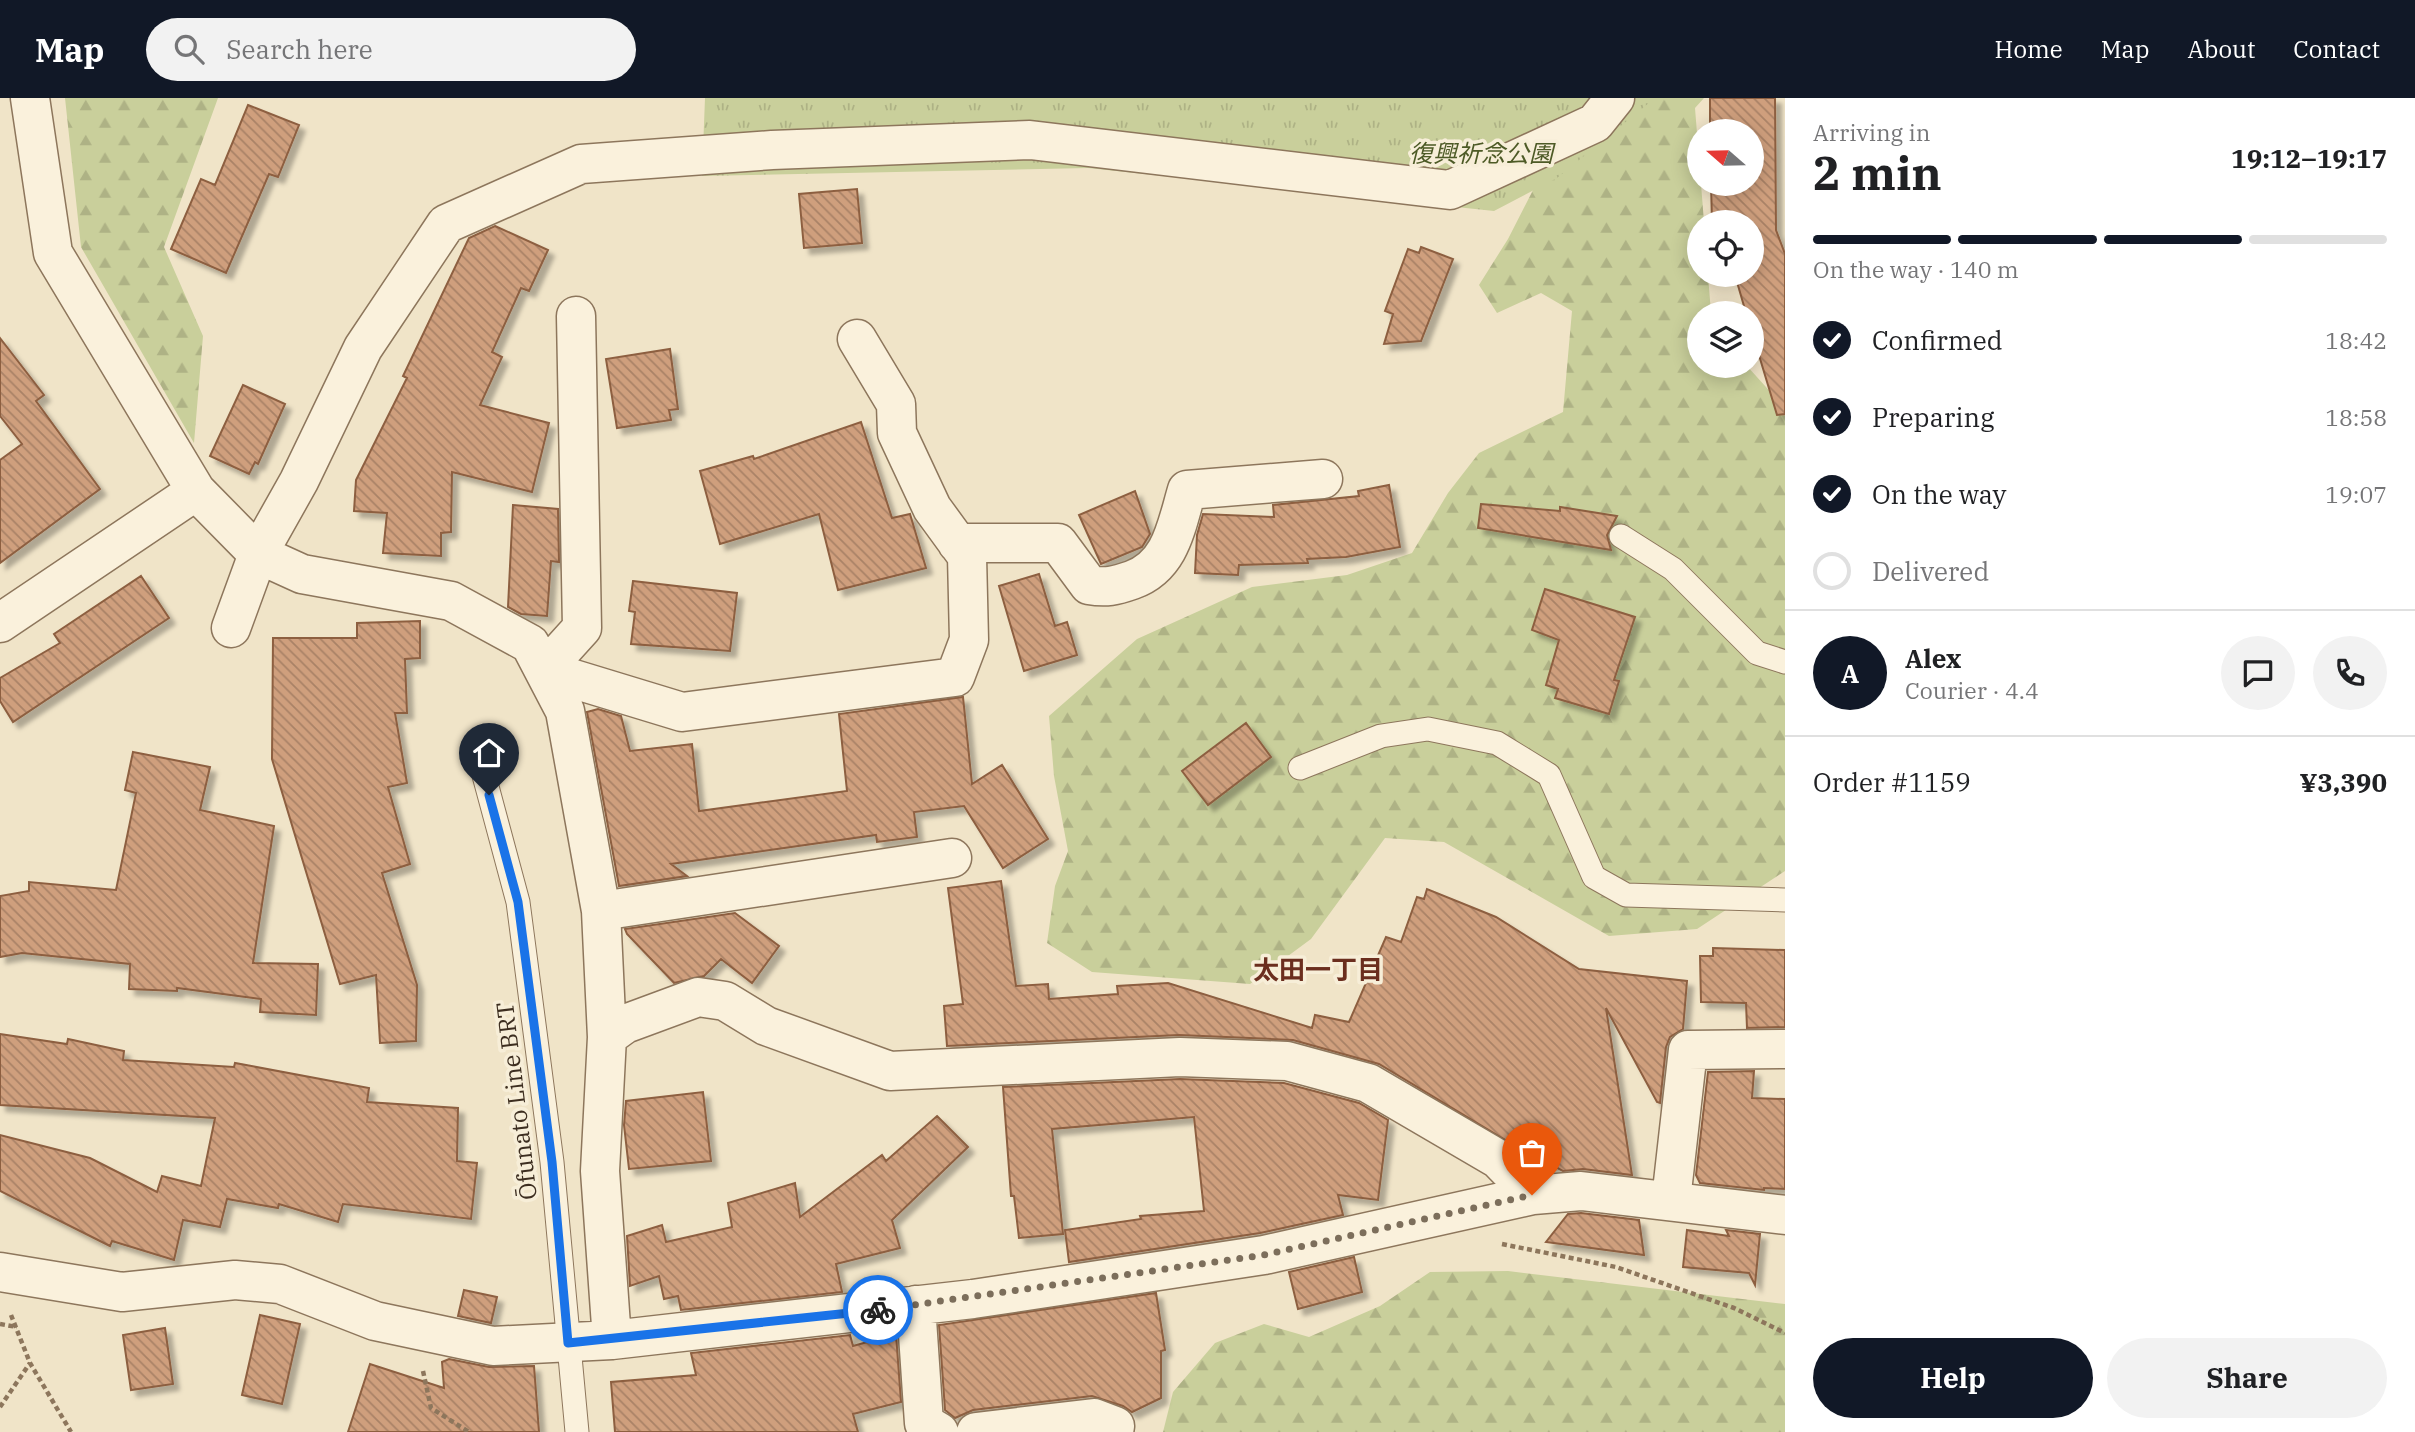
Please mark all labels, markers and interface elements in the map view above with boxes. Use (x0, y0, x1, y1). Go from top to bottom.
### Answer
search box (146, 18, 636, 81)
text: Map (35, 28, 104, 71)
icon: search (170, 30, 208, 68)
text: Search here (226, 32, 373, 66)
text: Home (1995, 33, 2063, 65)
text: Map (2101, 33, 2149, 65)
text: About (2187, 33, 2255, 65)
text: Contact (2293, 33, 2380, 65)
text: Arriving in (1813, 117, 1930, 147)
north arrow (1687, 119, 1764, 196)
map controls (1687, 119, 1764, 378)
park label: 復興祈念公園 (1409, 137, 1556, 169)
text: 19:12–19:17 (2231, 141, 2387, 175)
text: 2 min (1813, 143, 1942, 203)
button: locate (1687, 210, 1764, 287)
text: On the way · 140 m (1813, 254, 2019, 284)
button: layers (1687, 301, 1764, 378)
icon: check (1813, 321, 1851, 359)
text: Confirmed (1872, 323, 2003, 357)
text: 18:42 (2325, 325, 2387, 355)
icon: check (1813, 398, 1851, 436)
text: Preparing (1872, 400, 1994, 434)
text: 18:58 (2325, 402, 2387, 432)
icon: check (1813, 475, 1851, 513)
text: On the way (1872, 477, 2006, 511)
text: 19:07 (2325, 479, 2387, 509)
text: Delivered (1872, 554, 1989, 588)
button: chat (2221, 636, 2295, 710)
button: phone (2313, 636, 2387, 710)
text: Alex (1905, 641, 1961, 675)
text: A (1841, 656, 1859, 690)
text: Courier · 4.4 (1905, 675, 2039, 705)
pin (459, 723, 519, 795)
icon: home (470, 734, 508, 772)
text: Order #1159 (1813, 765, 1971, 799)
text: ¥3,390 (2300, 765, 2387, 799)
district label: 太田一丁目 (1253, 952, 1383, 986)
street label: Ōfunato Line BRT (488, 1000, 544, 1202)
pin (1502, 1123, 1562, 1195)
icon: bag (1513, 1134, 1551, 1172)
courier (843, 1275, 913, 1345)
icon: bike (859, 1291, 897, 1329)
button: Help (1813, 1338, 2093, 1418)
button: Share (2107, 1338, 2387, 1418)

